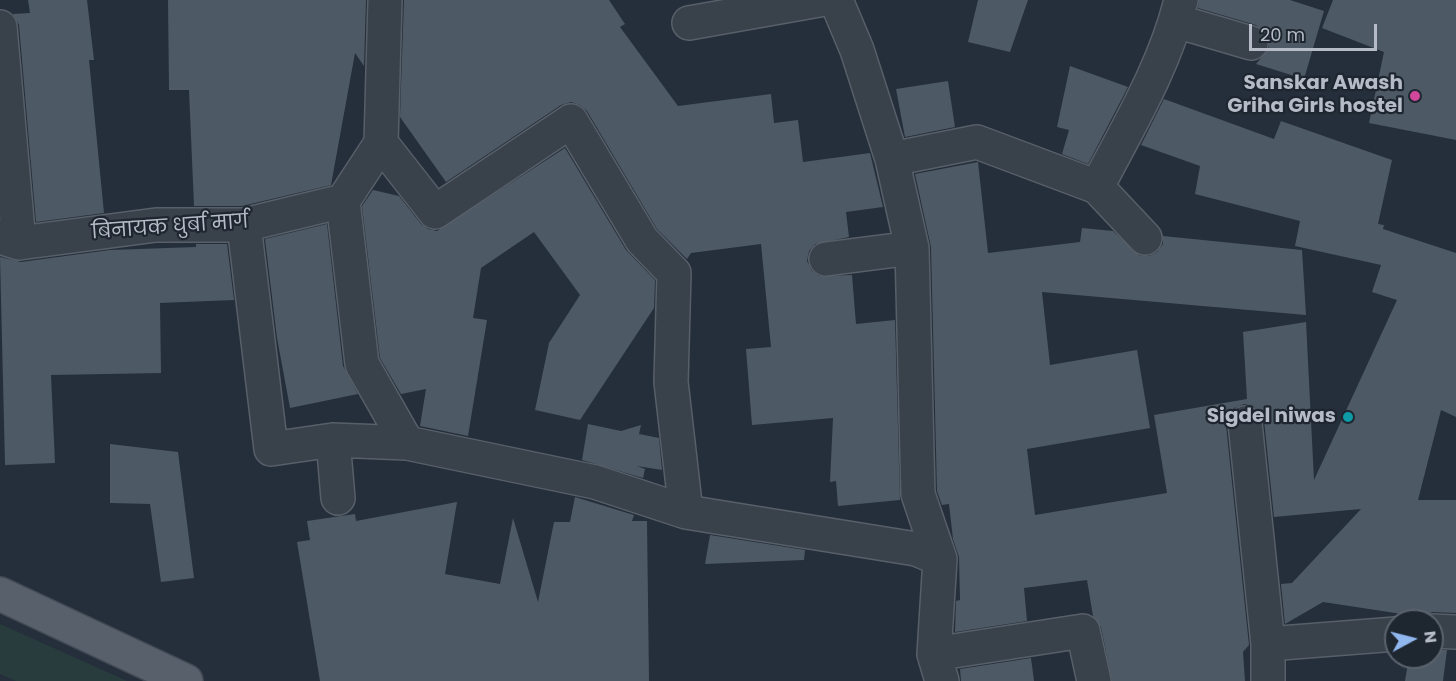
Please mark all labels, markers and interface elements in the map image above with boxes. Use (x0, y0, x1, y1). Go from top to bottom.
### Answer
scale bar (1252, 12, 1380, 50)
text: 20 m (1260, 22, 1305, 47)
place label: Sanskar Awash Griha Girls hostel (1227, 72, 1403, 119)
marker: Sanskar Awash Griha Girls hostel (1408, 89, 1422, 103)
street label: बिनायक धुर्बा मार्ग (91, 211, 249, 245)
place label: Sigdel niwas (1207, 405, 1336, 429)
marker: Sigdel niwas (1341, 410, 1355, 424)
north arrow (1384, 609, 1444, 669)
text: N (1418, 630, 1443, 644)

